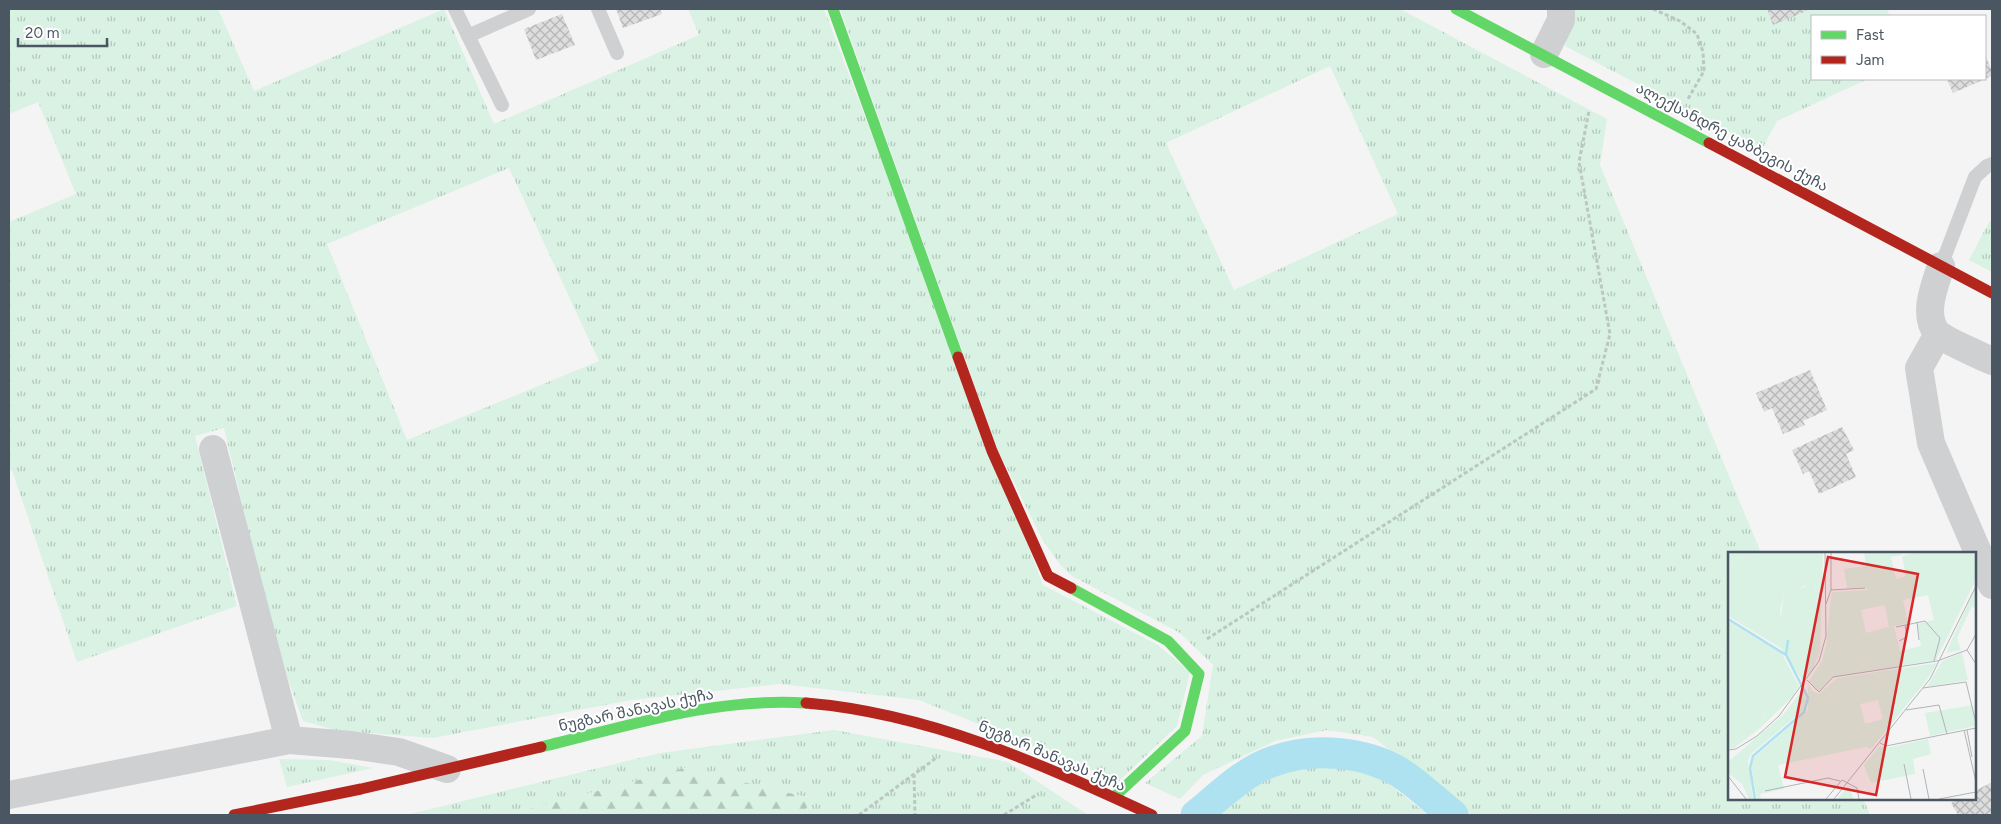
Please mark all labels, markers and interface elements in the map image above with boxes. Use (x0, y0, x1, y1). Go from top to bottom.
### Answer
scale bar (18, 15, 106, 47)
legend (1811, 15, 1986, 80)
text: 20 m (25, 24, 59, 42)
text: Fast (1856, 26, 1885, 44)
text: Jam (1856, 51, 1884, 69)
street label: ალექსანდრე ყაზბეგის ქუჩა (1633, 79, 1831, 195)
inset map (1728, 552, 1976, 799)
street label: ნუგზარ შანავას ქუჩა (557, 685, 715, 735)
street label: ნუგზარ შანავას ქუჩა (976, 717, 1128, 795)

